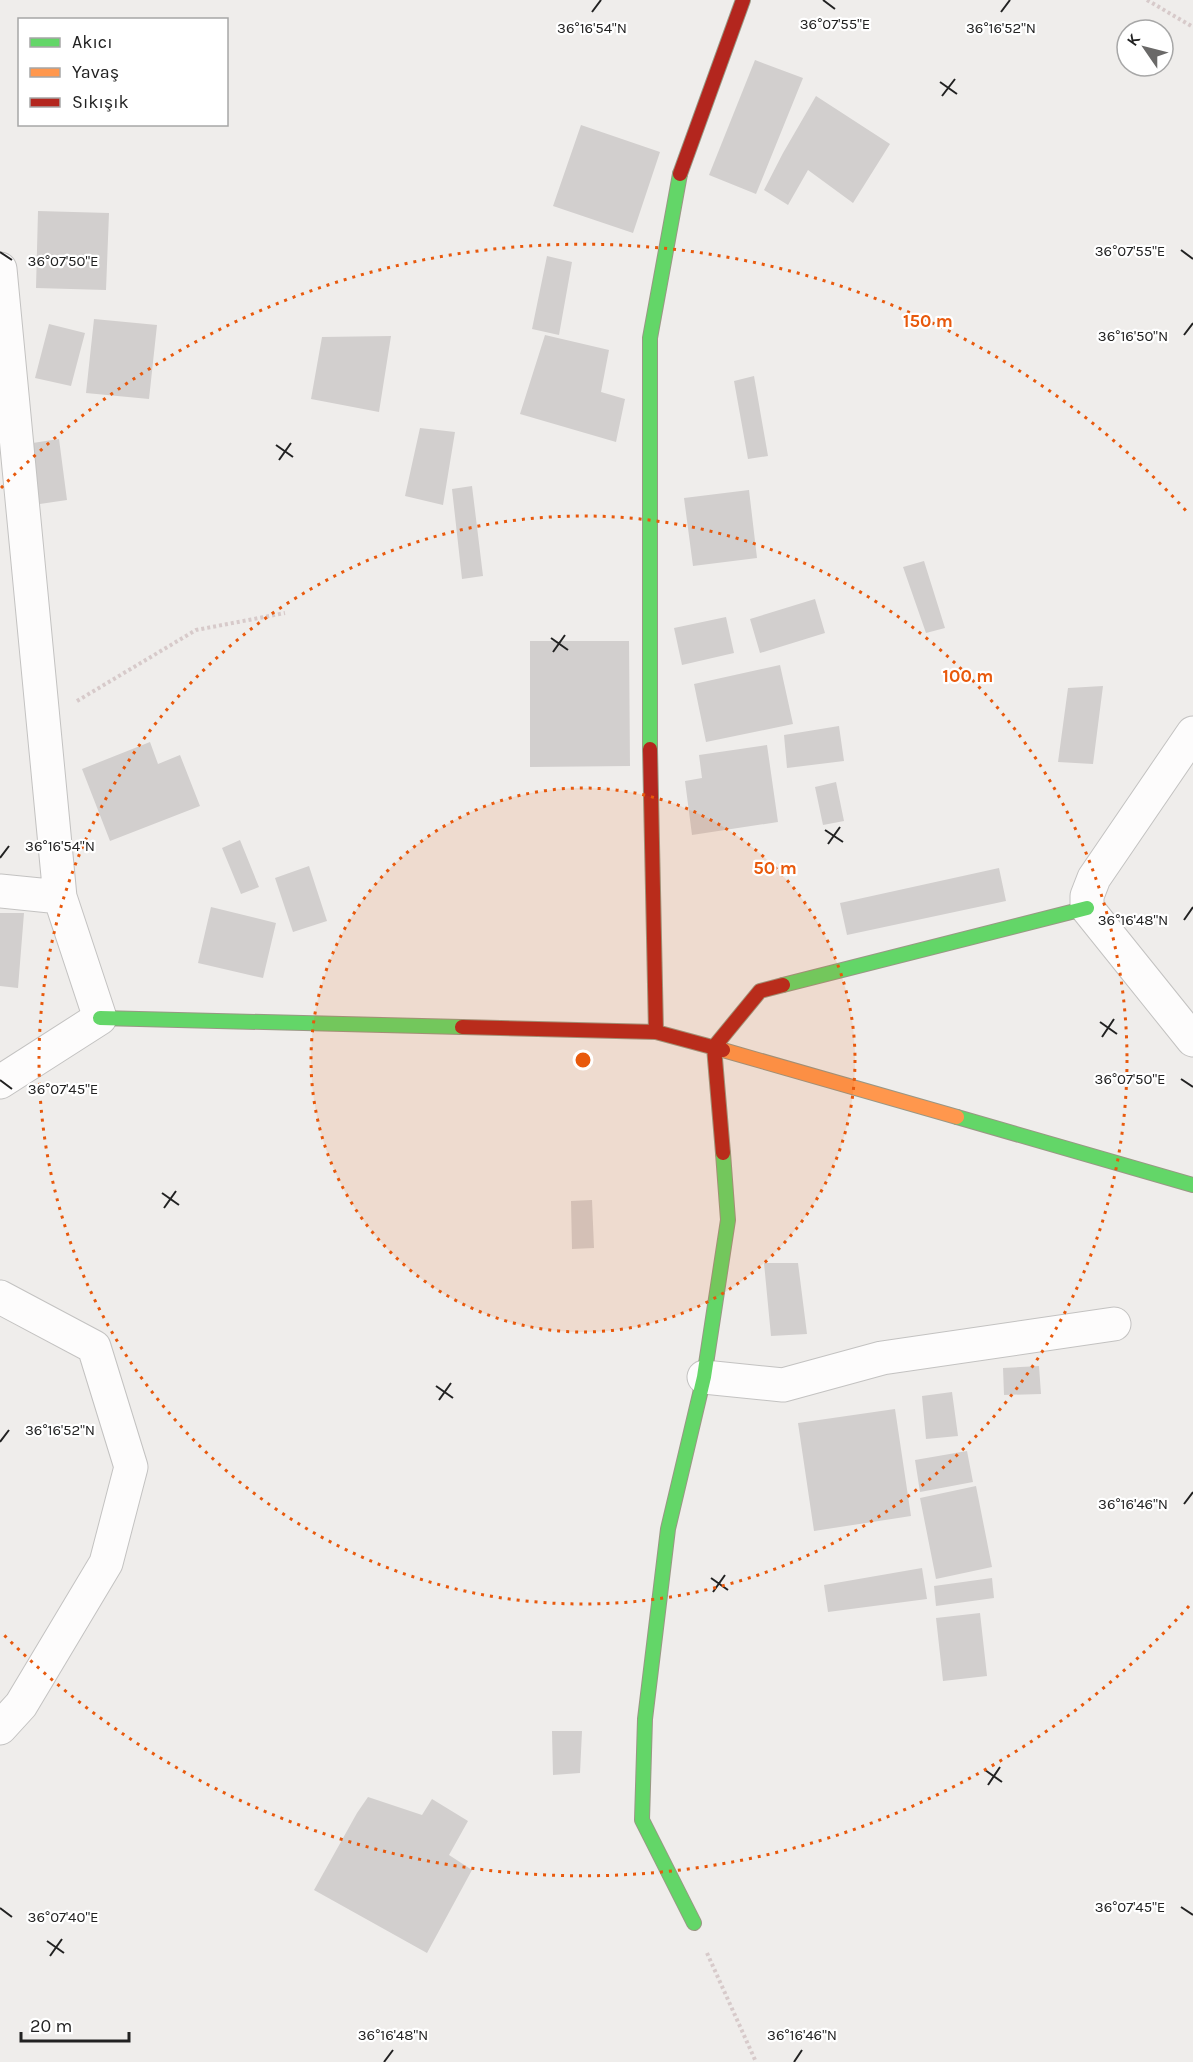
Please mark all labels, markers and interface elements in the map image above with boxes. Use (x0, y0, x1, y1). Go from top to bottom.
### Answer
text: 36°07'55"E (800, 15, 870, 33)
legend (18, 18, 228, 126)
north arrow (1115, 18, 1175, 78)
text: 36°16'54"N (557, 19, 627, 37)
text: 36°16'52"N (966, 19, 1036, 37)
text: K (1122, 30, 1144, 49)
text: Akıcı (72, 31, 113, 53)
text: Yavaş (72, 61, 119, 83)
text: Sıkışık (72, 91, 129, 113)
text: 36°07'55"E (1095, 242, 1165, 260)
text: 36°07'50"E (28, 252, 98, 270)
text: 150 m (903, 310, 953, 332)
text: 36°16'50"N (1098, 327, 1168, 345)
text: 100 m (943, 665, 993, 687)
text: 36°16'54"N (25, 837, 95, 855)
text: 50 m (753, 857, 797, 879)
text: 36°16'48"N (1098, 911, 1168, 929)
centre of rings (573, 1050, 593, 1070)
text: 36°07'50"E (1095, 1070, 1165, 1088)
text: 36°07'45"E (28, 1080, 98, 1098)
text: 36°16'52"N (25, 1421, 95, 1439)
text: 36°16'46"N (1098, 1495, 1168, 1513)
text: 36°07'45"E (1095, 1898, 1165, 1916)
text: 36°07'40"E (28, 1908, 98, 1926)
scale bar (21, 2005, 129, 2043)
text: 20 m (30, 2015, 72, 2037)
text: 36°16'48"N (358, 2026, 428, 2044)
text: 36°16'46"N (767, 2026, 837, 2044)

